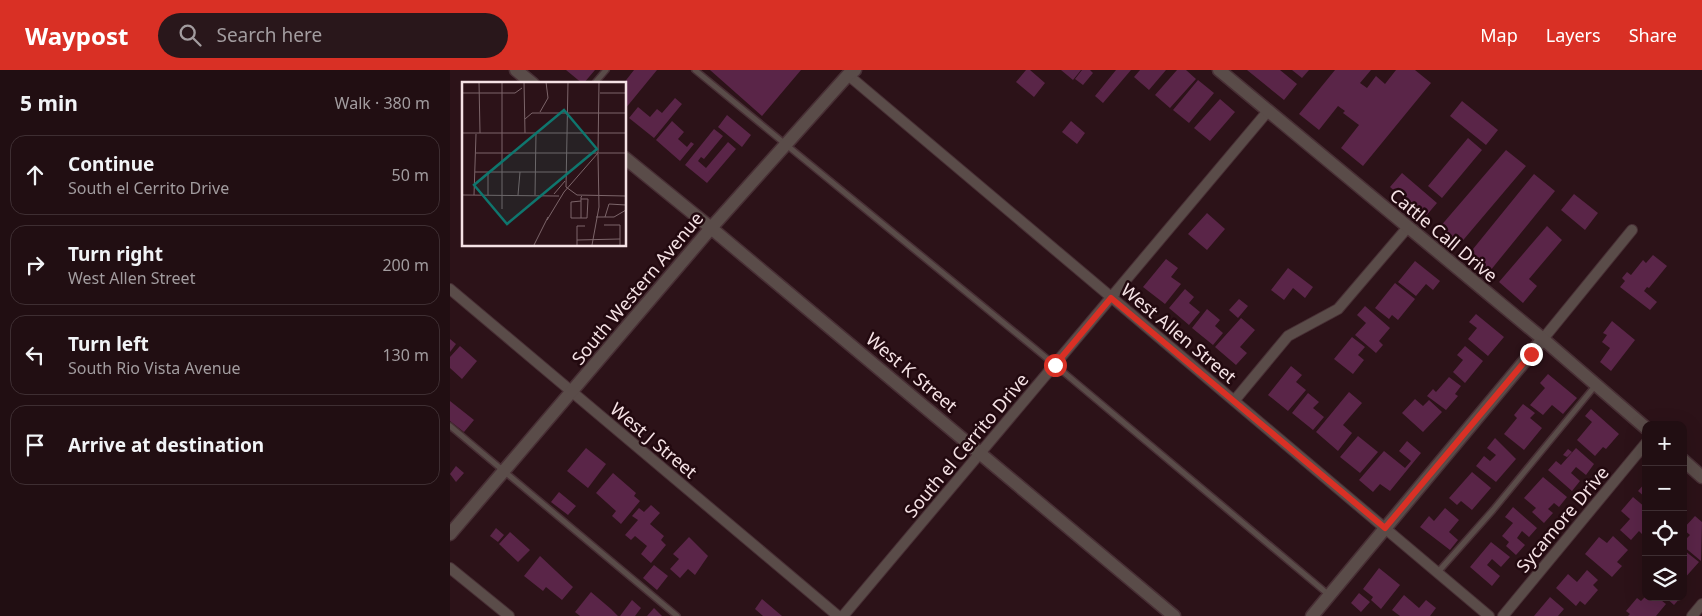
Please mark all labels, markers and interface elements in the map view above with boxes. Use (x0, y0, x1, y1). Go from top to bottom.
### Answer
search box (158, 13, 508, 58)
text: Waypost (25, 19, 128, 52)
icon: search (176, 21, 204, 49)
text: Search here (216, 22, 322, 48)
text: Map (1480, 23, 1518, 47)
text: Layers (1546, 23, 1601, 47)
text: Share (1629, 23, 1677, 47)
inset map (462, 82, 626, 246)
text: 5 min (20, 89, 78, 117)
text: Walk · 380 m (335, 92, 430, 114)
text: Continue (68, 151, 154, 177)
icon: ahead (21, 161, 49, 189)
text: 50 m (392, 164, 429, 186)
text: South el Cerrito Drive (68, 177, 229, 199)
street label: Cattle Call Drive (1385, 183, 1503, 287)
street label: South Western Avenue (566, 207, 708, 369)
text: Turn right (68, 241, 163, 267)
icon: right (21, 251, 49, 279)
text: 200 m (382, 254, 429, 276)
text: West Allen Street (68, 267, 195, 289)
street label: West Allen Street (1116, 278, 1242, 389)
street label: West K Street (861, 327, 963, 418)
text: Turn left (68, 331, 149, 357)
icon: left (21, 341, 49, 369)
route end (1520, 343, 1543, 366)
text: 130 m (382, 344, 429, 366)
route start (1044, 354, 1067, 377)
text: South Rio Vista Avenue (68, 357, 241, 379)
street label: South el Cerrito Drive (899, 368, 1033, 522)
street label: West J Street (606, 397, 703, 484)
map controls (1642, 421, 1687, 601)
button: + (1642, 421, 1687, 466)
icon: arrive (21, 431, 49, 459)
text: Arrive at destination (68, 432, 264, 458)
street label: Sycamore Drive (1510, 461, 1614, 577)
button: − (1642, 466, 1687, 511)
button: locate (1642, 511, 1687, 556)
button: layers (1642, 556, 1687, 601)

